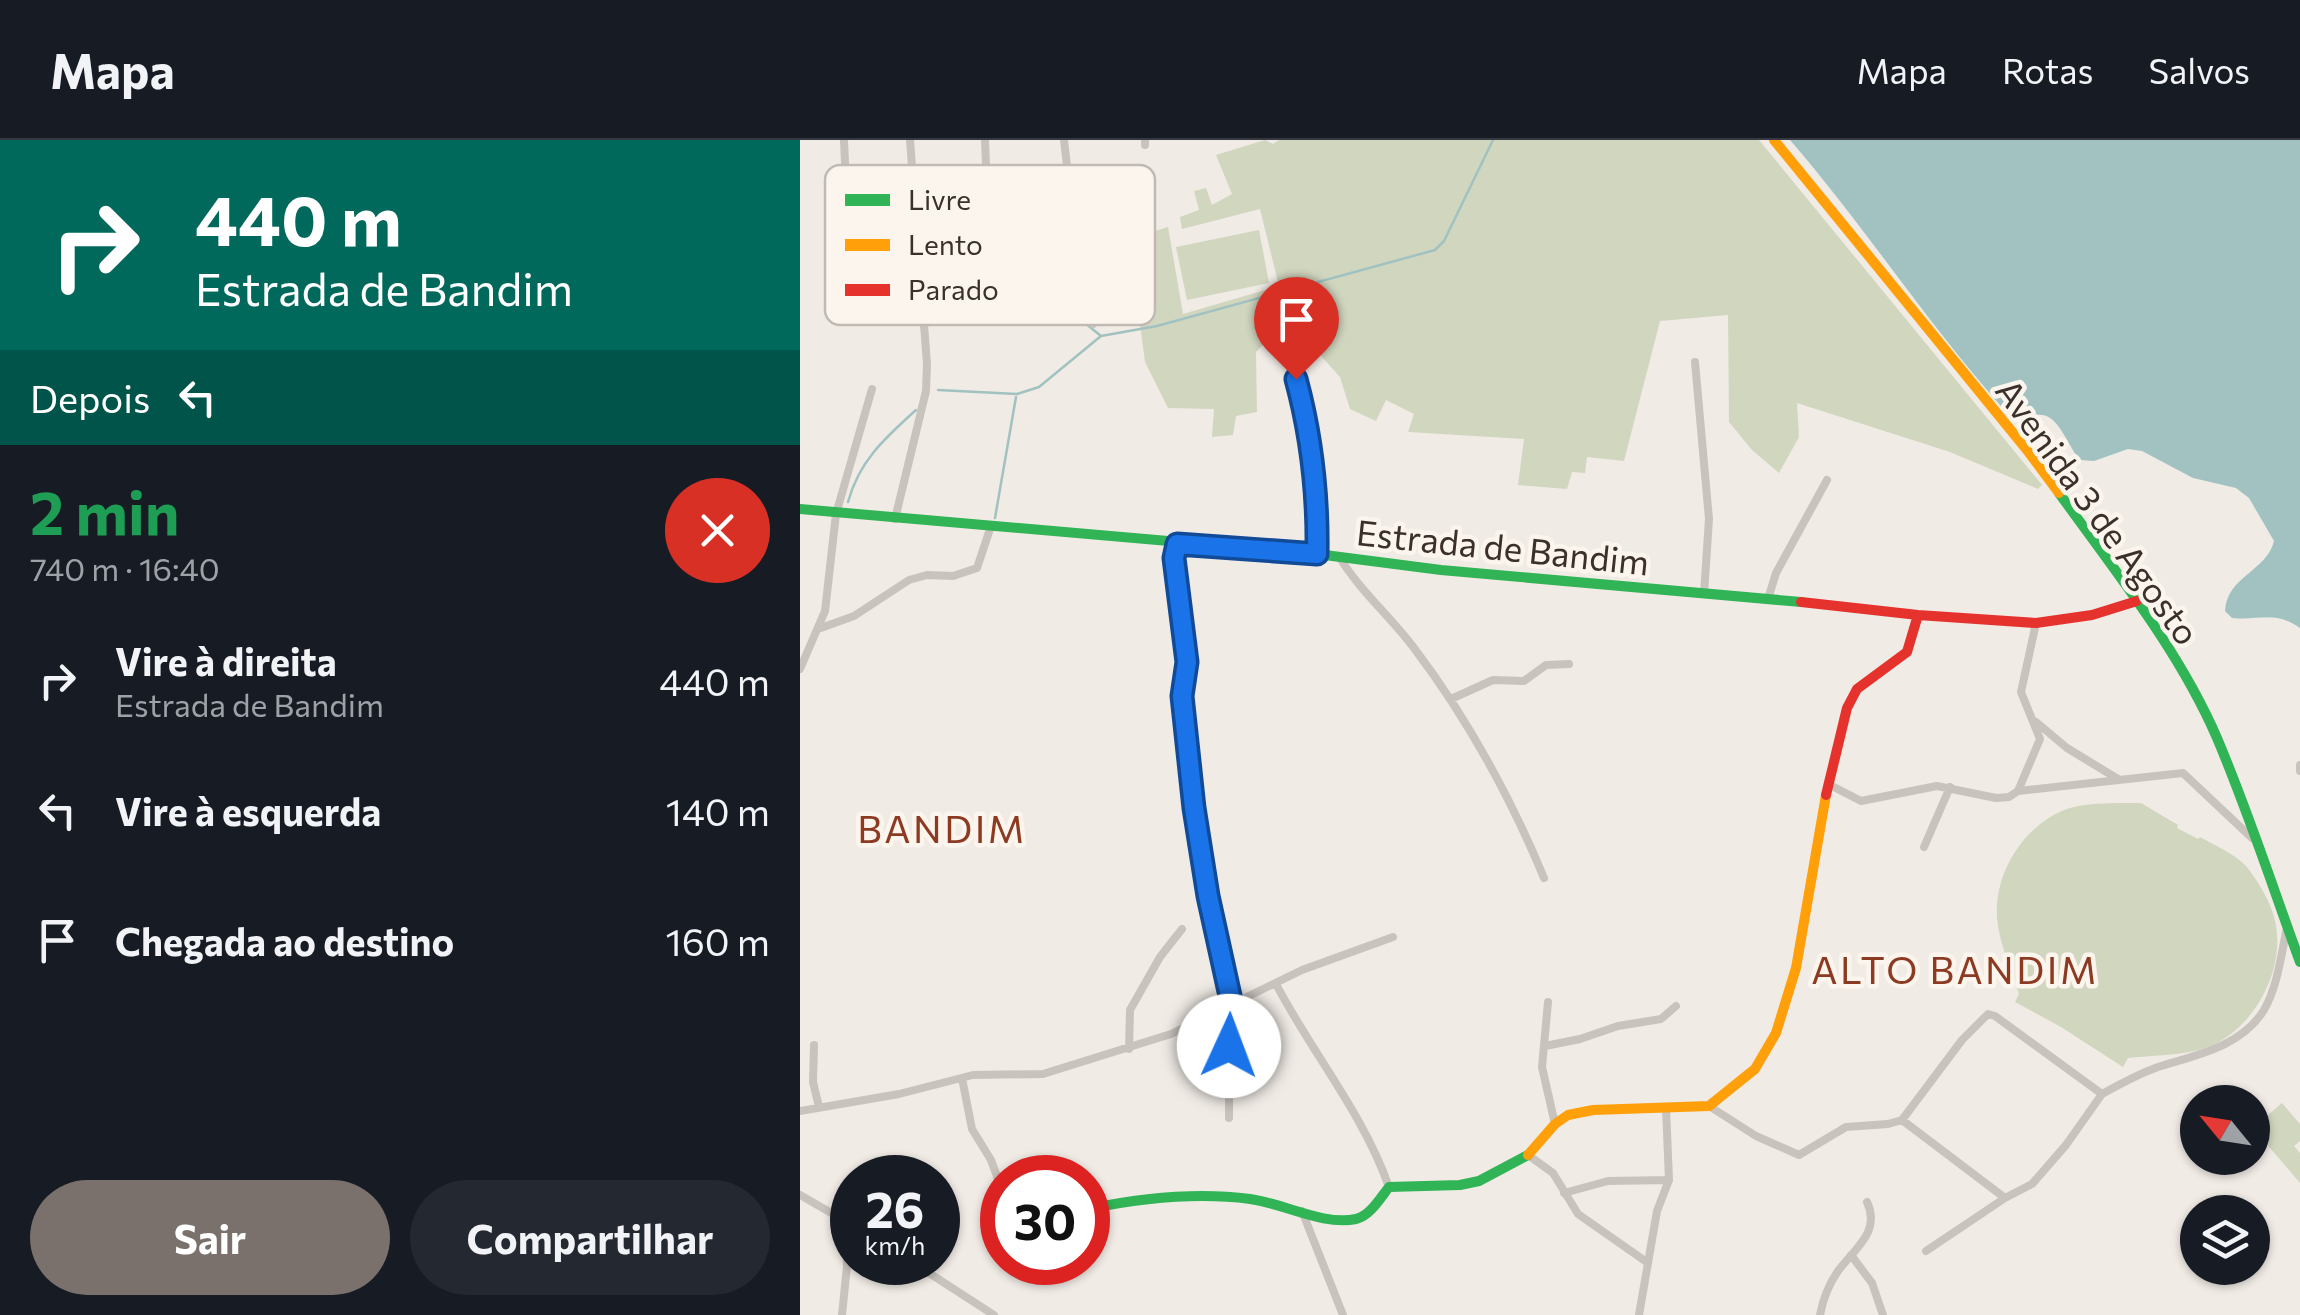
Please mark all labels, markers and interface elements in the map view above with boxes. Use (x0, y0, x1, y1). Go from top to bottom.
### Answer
text: Mapa (50, 40, 175, 99)
text: Mapa (1856, 48, 1947, 91)
text: Rotas (2002, 48, 2093, 91)
text: Salvos (2148, 48, 2250, 91)
legend (825, 165, 1155, 325)
text: 440 m (195, 175, 402, 260)
icon: right (30, 180, 160, 310)
text: Livre (908, 182, 971, 216)
text: Lento (908, 227, 983, 261)
text: Estrada de Bandim (195, 260, 573, 315)
text: Parado (908, 272, 999, 306)
pin (1254, 277, 1339, 380)
icon: arrive (1269, 292, 1324, 347)
icon: left (170, 370, 225, 425)
street label: Avenida 3 de Agosto (1988, 370, 2210, 652)
text: Depois (30, 374, 150, 421)
text: 2 min (30, 474, 179, 547)
button: close (665, 478, 770, 583)
street label: Estrada de Bandim (1355, 509, 1651, 583)
text: 740 m · 16:40 (30, 548, 220, 588)
text: Vire à direita (115, 637, 337, 684)
icon: right (30, 653, 85, 708)
text: 440 m (659, 657, 770, 704)
text: Estrada de Bandim (115, 684, 384, 724)
icon: left (30, 783, 85, 838)
text: Vire à esquerda (115, 787, 381, 834)
text: 140 m (666, 787, 770, 834)
district label: BANDIM (857, 804, 1027, 851)
icon: arrive (30, 913, 85, 968)
text: Chegada ao destino (115, 917, 454, 964)
text: 160 m (665, 917, 770, 964)
district label: ALTO BANDIM (1811, 945, 2099, 992)
position arrow (1177, 994, 1281, 1098)
north arrow (2180, 1085, 2270, 1175)
map controls (2180, 1085, 2270, 1285)
speed limit sign: 30 (980, 1155, 1110, 1285)
text: 26 (865, 1177, 924, 1238)
button: Sair (30, 1180, 390, 1295)
button: Compartilhar (410, 1180, 770, 1295)
button: layers (2180, 1195, 2270, 1285)
text: km/h (865, 1230, 925, 1260)

